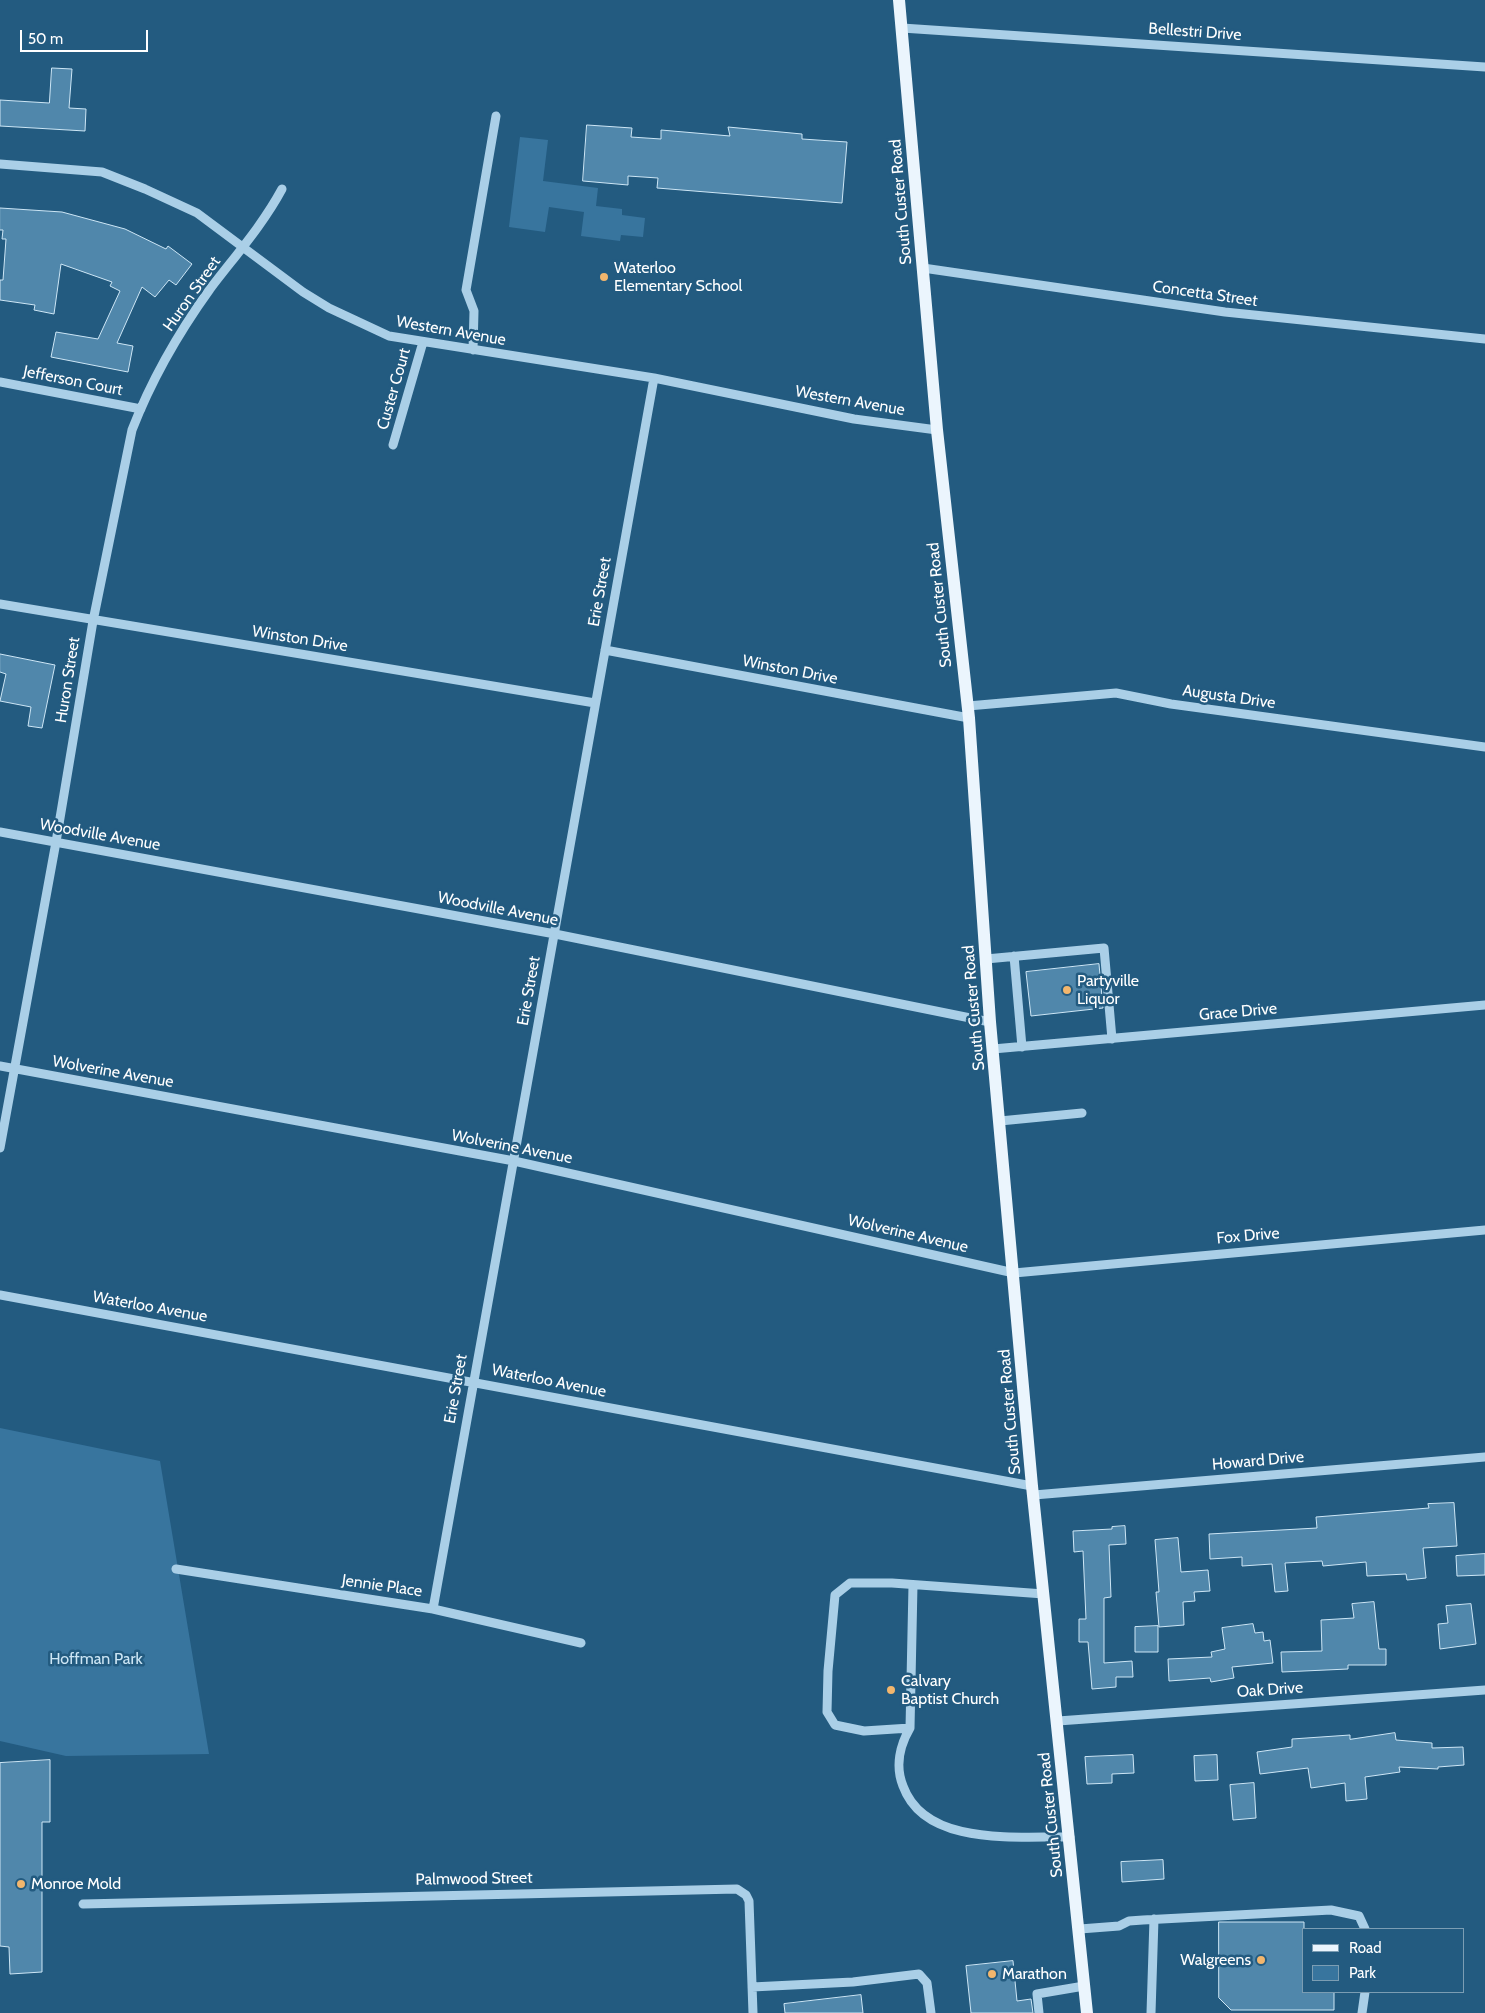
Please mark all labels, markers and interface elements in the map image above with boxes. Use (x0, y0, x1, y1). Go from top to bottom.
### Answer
street label: Bellestri Drive (1148, 19, 1242, 45)
scale bar (22, 20, 150, 52)
text: 50 m (28, 30, 63, 48)
street label: South Custer Road (886, 139, 916, 265)
street label: Huron Street (159, 253, 225, 335)
place label: Waterloo Elementary School (614, 258, 742, 296)
marker: Waterloo Elementary School (598, 271, 610, 283)
street label: Concetta Street (1151, 277, 1259, 311)
street label: Western Avenue (395, 312, 507, 350)
street label: Custer Court (373, 346, 415, 432)
street label: Jefferson Court (22, 362, 124, 400)
street label: Western Avenue (794, 382, 906, 420)
street label: South Custer Road (924, 541, 956, 669)
street label: Erie Street (584, 556, 616, 628)
street label: Winston Drive (251, 622, 349, 656)
street label: Huron Street (52, 636, 84, 724)
street label: Winston Drive (741, 651, 839, 689)
street label: Augusta Drive (1181, 681, 1277, 713)
street label: Woodville Avenue (38, 815, 162, 855)
street label: Woodville Avenue (436, 888, 560, 930)
street label: South Custer Road (959, 945, 989, 1071)
street label: Erie Street (513, 955, 545, 1027)
place label: Partyville Liquor (1077, 971, 1139, 1009)
marker: Partyville Liquor (1061, 984, 1073, 996)
street label: Grace Drive (1198, 999, 1278, 1025)
street label: Wolverine Avenue (51, 1052, 175, 1092)
street label: Wolverine Avenue (450, 1126, 574, 1168)
street label: Wolverine Avenue (846, 1211, 970, 1257)
street label: Fox Drive (1216, 1224, 1280, 1248)
street label: Waterloo Avenue (91, 1287, 209, 1327)
street label: South Custer Road (995, 1349, 1025, 1475)
street label: Erie Street (440, 1353, 472, 1425)
street label: Waterloo Avenue (490, 1360, 608, 1402)
street label: Howard Drive (1211, 1447, 1305, 1475)
street label: Jennie Place (341, 1571, 423, 1601)
park label: Hoffman Park (49, 1649, 143, 1669)
place label: Calvary Baptist Church (901, 1671, 999, 1709)
street label: Oak Drive (1236, 1678, 1304, 1702)
marker: Calvary Baptist Church (885, 1684, 897, 1696)
street label: South Custer Road (1035, 1751, 1067, 1879)
street label: Palmwood Street (415, 1868, 533, 1890)
place label: Monroe Mold (31, 1874, 121, 1894)
marker: Monroe Mold (15, 1878, 27, 1890)
legend (1302, 1928, 1465, 1993)
text: Road (1349, 1939, 1382, 1957)
place label: Walgreens (1180, 1950, 1251, 1970)
marker: Walgreens (1255, 1954, 1267, 1966)
place label: Marathon (1002, 1964, 1067, 1984)
text: Park (1349, 1964, 1376, 1982)
marker: Marathon (986, 1968, 998, 1980)

